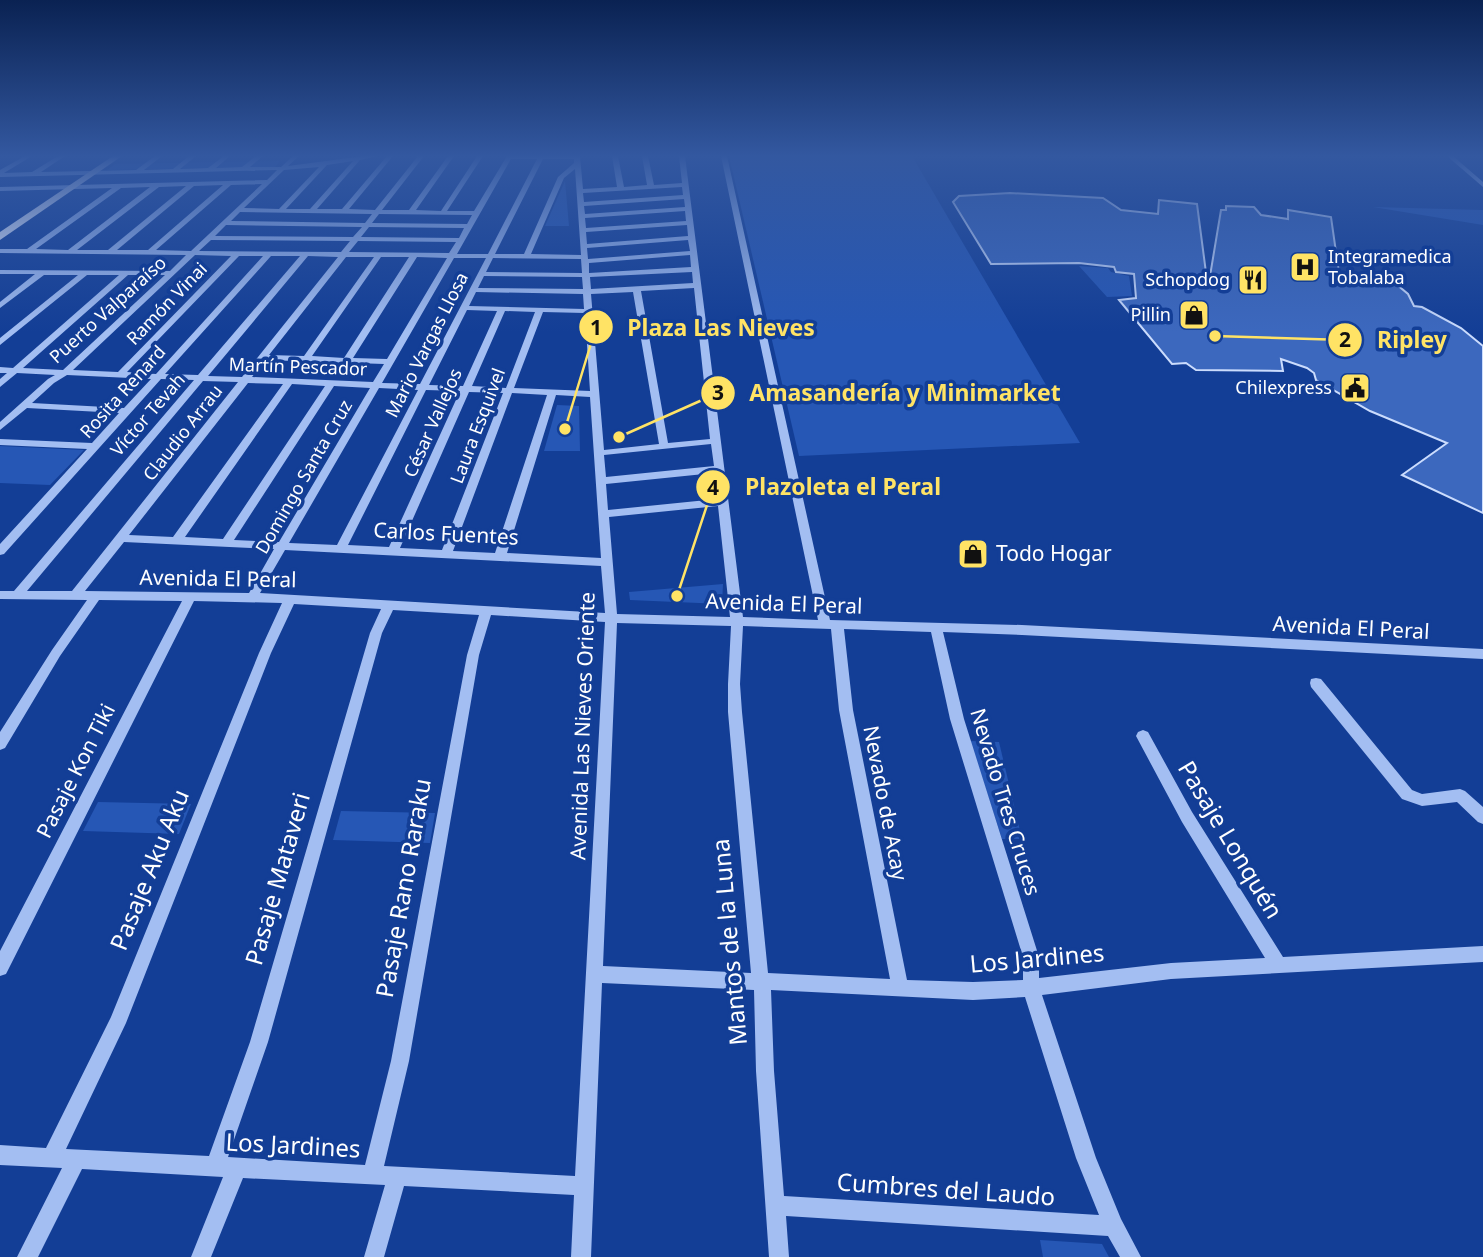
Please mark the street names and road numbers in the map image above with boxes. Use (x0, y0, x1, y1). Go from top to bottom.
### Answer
street label: Puerto Valparaíso (44, 250, 171, 368)
street label: Ramón Vinai (121, 257, 212, 350)
street label: Mario Vargas Llosa (379, 268, 473, 421)
street label: Rosita Renard (74, 340, 170, 443)
street label: Martín Pescador (228, 352, 368, 380)
street label: César Vallejos (397, 364, 467, 481)
street label: Laura Esquivel (444, 364, 510, 487)
street label: Víctor Tevah (105, 368, 190, 461)
street label: Claudio Arrau (137, 379, 227, 485)
street label: Domingo Santa Cruz (249, 395, 357, 558)
street label: Carlos Fuentes (373, 515, 519, 551)
street label: Avenida El Peral (139, 563, 297, 593)
street label: Avenida El Peral (705, 586, 863, 620)
street label: Avenida Las Nieves Oriente (563, 591, 601, 861)
street label: Avenida El Peral (1272, 609, 1430, 645)
street label: Pasaje Kon Tiki (29, 699, 121, 842)
street label: Nevado Tres Cruces (964, 705, 1048, 899)
street label: Nevado de Acay (857, 723, 915, 883)
street label: Pasaje Lonquén (1171, 754, 1291, 924)
street label: Pasaje Rano Raraku (367, 776, 438, 1000)
street label: Pasaje Aku Aku (101, 784, 196, 955)
street label: Pasaje Mataveri (236, 788, 317, 969)
street label: Mantos de la Luna (703, 838, 754, 1047)
street label: Los Jardines (968, 935, 1106, 980)
street label: Los Jardines (225, 1124, 361, 1165)
street label: Cumbres del Laudo (836, 1164, 1056, 1213)

